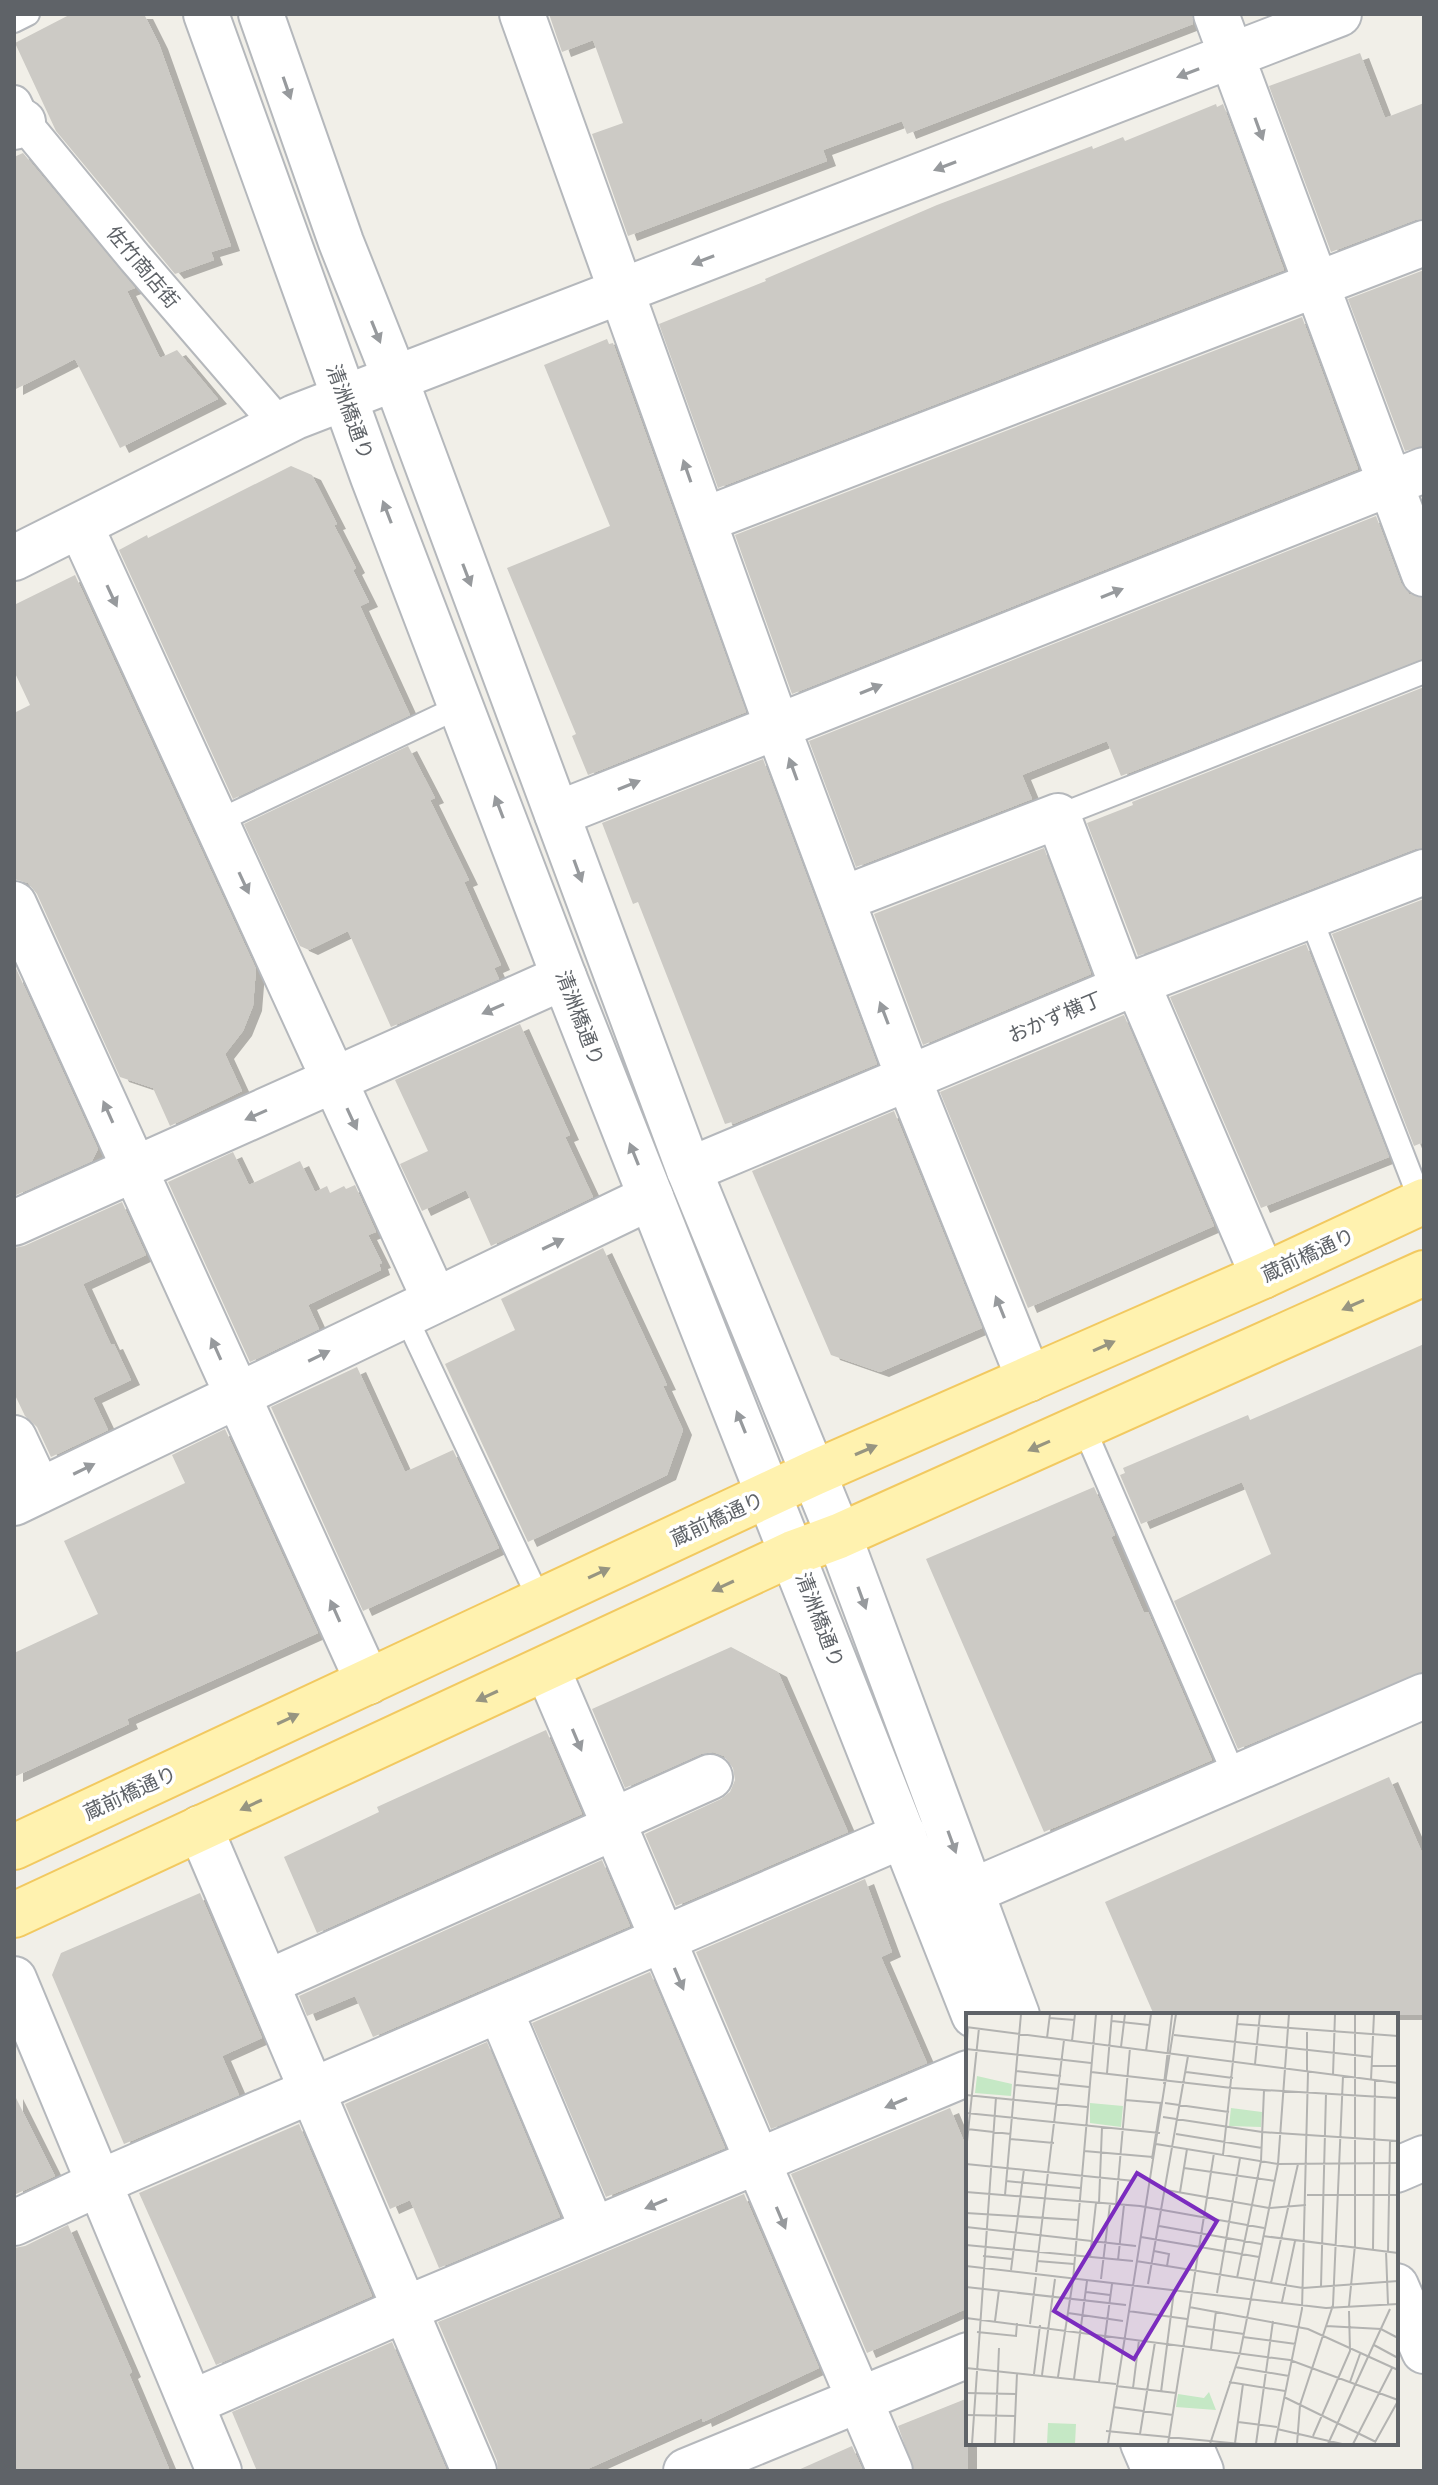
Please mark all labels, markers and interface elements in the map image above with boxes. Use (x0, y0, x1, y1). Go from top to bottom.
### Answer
one-way arrow (1176, 67, 1200, 80)
one-way arrow (281, 76, 293, 100)
one-way arrow (1253, 117, 1266, 141)
one-way arrow (933, 160, 957, 173)
street label: 佐竹商店街 (101, 220, 186, 314)
one-way arrow (691, 254, 715, 267)
one-way arrow (370, 320, 383, 344)
street label: 清洲橋通り (321, 360, 380, 463)
one-way arrow (680, 459, 693, 483)
one-way arrow (380, 500, 393, 524)
one-way arrow (461, 563, 474, 587)
one-way arrow (106, 584, 119, 608)
one-way arrow (1100, 586, 1124, 599)
one-way arrow (859, 682, 883, 695)
one-way arrow (787, 757, 799, 781)
one-way arrow (617, 779, 641, 792)
one-way arrow (492, 795, 505, 819)
one-way arrow (572, 859, 585, 883)
one-way arrow (237, 871, 251, 895)
street label: 清洲橋通り (550, 966, 611, 1069)
street label: おかず横丁 (1004, 985, 1106, 1049)
one-way arrow (877, 1000, 890, 1024)
one-way arrow (481, 1002, 505, 1016)
one-way arrow (102, 1101, 115, 1124)
one-way arrow (244, 1108, 268, 1122)
one-way arrow (346, 1108, 359, 1131)
one-way arrow (627, 1142, 640, 1166)
street label: 蔵前橋通り (1257, 1221, 1359, 1288)
one-way arrow (541, 1237, 565, 1251)
one-way arrow (993, 1295, 1006, 1319)
one-way arrow (1341, 1298, 1365, 1311)
one-way arrow (209, 1337, 223, 1361)
one-way arrow (1092, 1340, 1116, 1353)
one-way arrow (307, 1349, 330, 1363)
one-way arrow (734, 1410, 747, 1434)
one-way arrow (1027, 1439, 1051, 1453)
one-way arrow (854, 1444, 878, 1457)
one-way arrow (73, 1462, 96, 1476)
street label: 蔵前橋通り (666, 1485, 768, 1552)
one-way arrow (588, 1567, 611, 1580)
street label: 清洲橋通り (790, 1568, 851, 1671)
one-way arrow (711, 1579, 734, 1593)
one-way arrow (857, 1586, 869, 1610)
one-way arrow (328, 1600, 342, 1623)
one-way arrow (475, 1689, 499, 1702)
one-way arrow (276, 1712, 299, 1726)
one-way arrow (570, 1728, 583, 1752)
street label: 蔵前橋通り (79, 1759, 181, 1826)
one-way arrow (239, 1798, 263, 1812)
one-way arrow (946, 1830, 959, 1854)
one-way arrow (673, 1967, 686, 1991)
inset map (966, 2013, 1398, 2445)
one-way arrow (884, 2097, 908, 2110)
one-way arrow (644, 2197, 668, 2210)
one-way arrow (775, 2206, 788, 2230)

